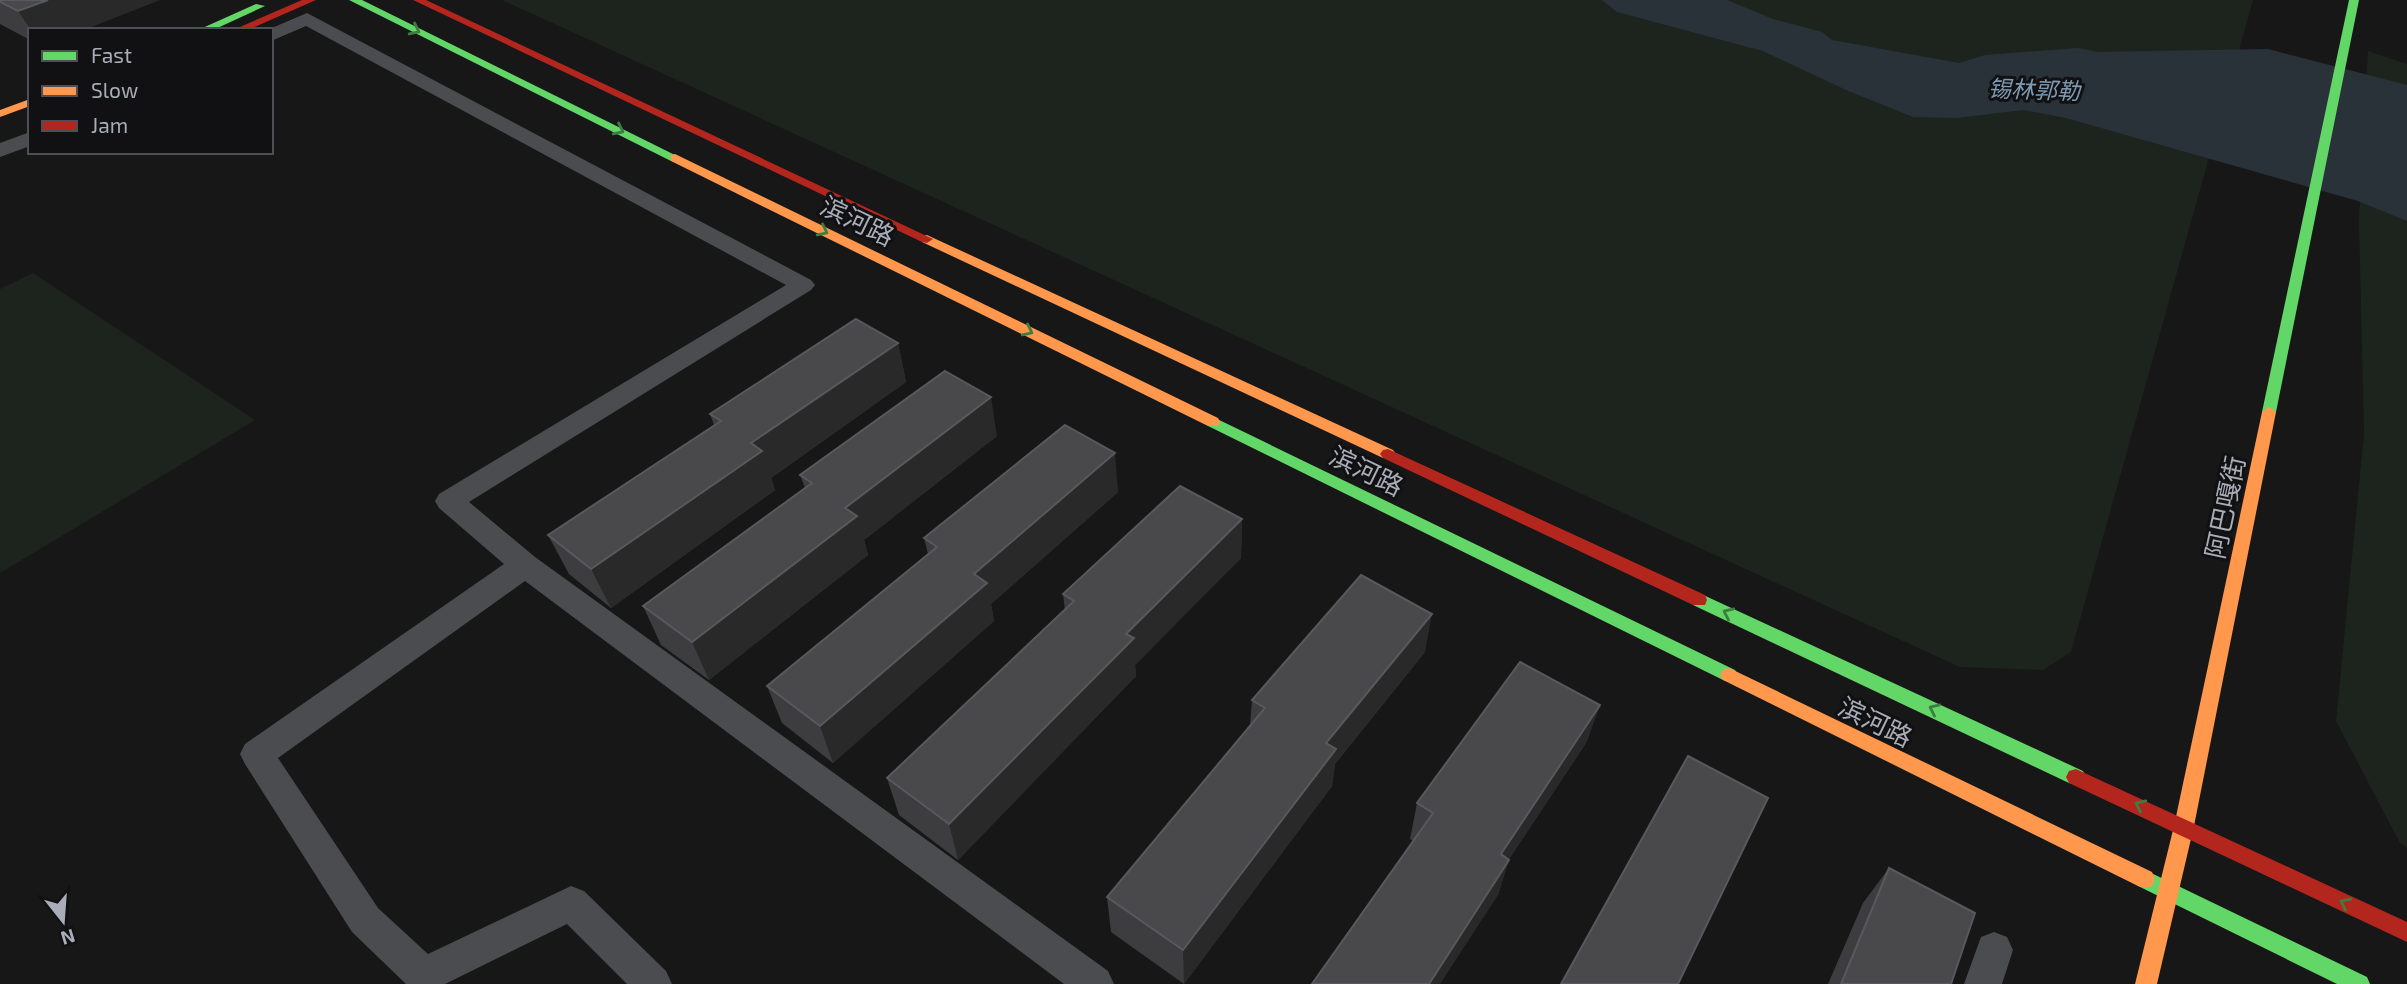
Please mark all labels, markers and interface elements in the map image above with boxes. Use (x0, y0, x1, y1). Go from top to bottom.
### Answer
one-way arrow (408, 22, 420, 36)
legend (28, 28, 273, 154)
text: Fast (91, 42, 132, 67)
water label: 锡林郭勒 (1988, 73, 2082, 105)
text: Slow (91, 77, 138, 102)
text: Jam (91, 112, 128, 137)
one-way arrow (612, 122, 624, 136)
street label: 滨河路 (816, 189, 900, 251)
one-way arrow (816, 222, 828, 236)
one-way arrow (1021, 323, 1033, 337)
street label: 滨河路 (1325, 439, 1409, 501)
street label: 阿巴嘎街 (2198, 453, 2250, 561)
one-way arrow (1723, 607, 1735, 621)
street label: 滨河路 (1834, 690, 1918, 752)
one-way arrow (1929, 703, 1941, 717)
one-way arrow (2135, 799, 2147, 813)
north arrow (28, 886, 98, 956)
one-way arrow (2340, 897, 2352, 911)
text: N (58, 925, 78, 951)

